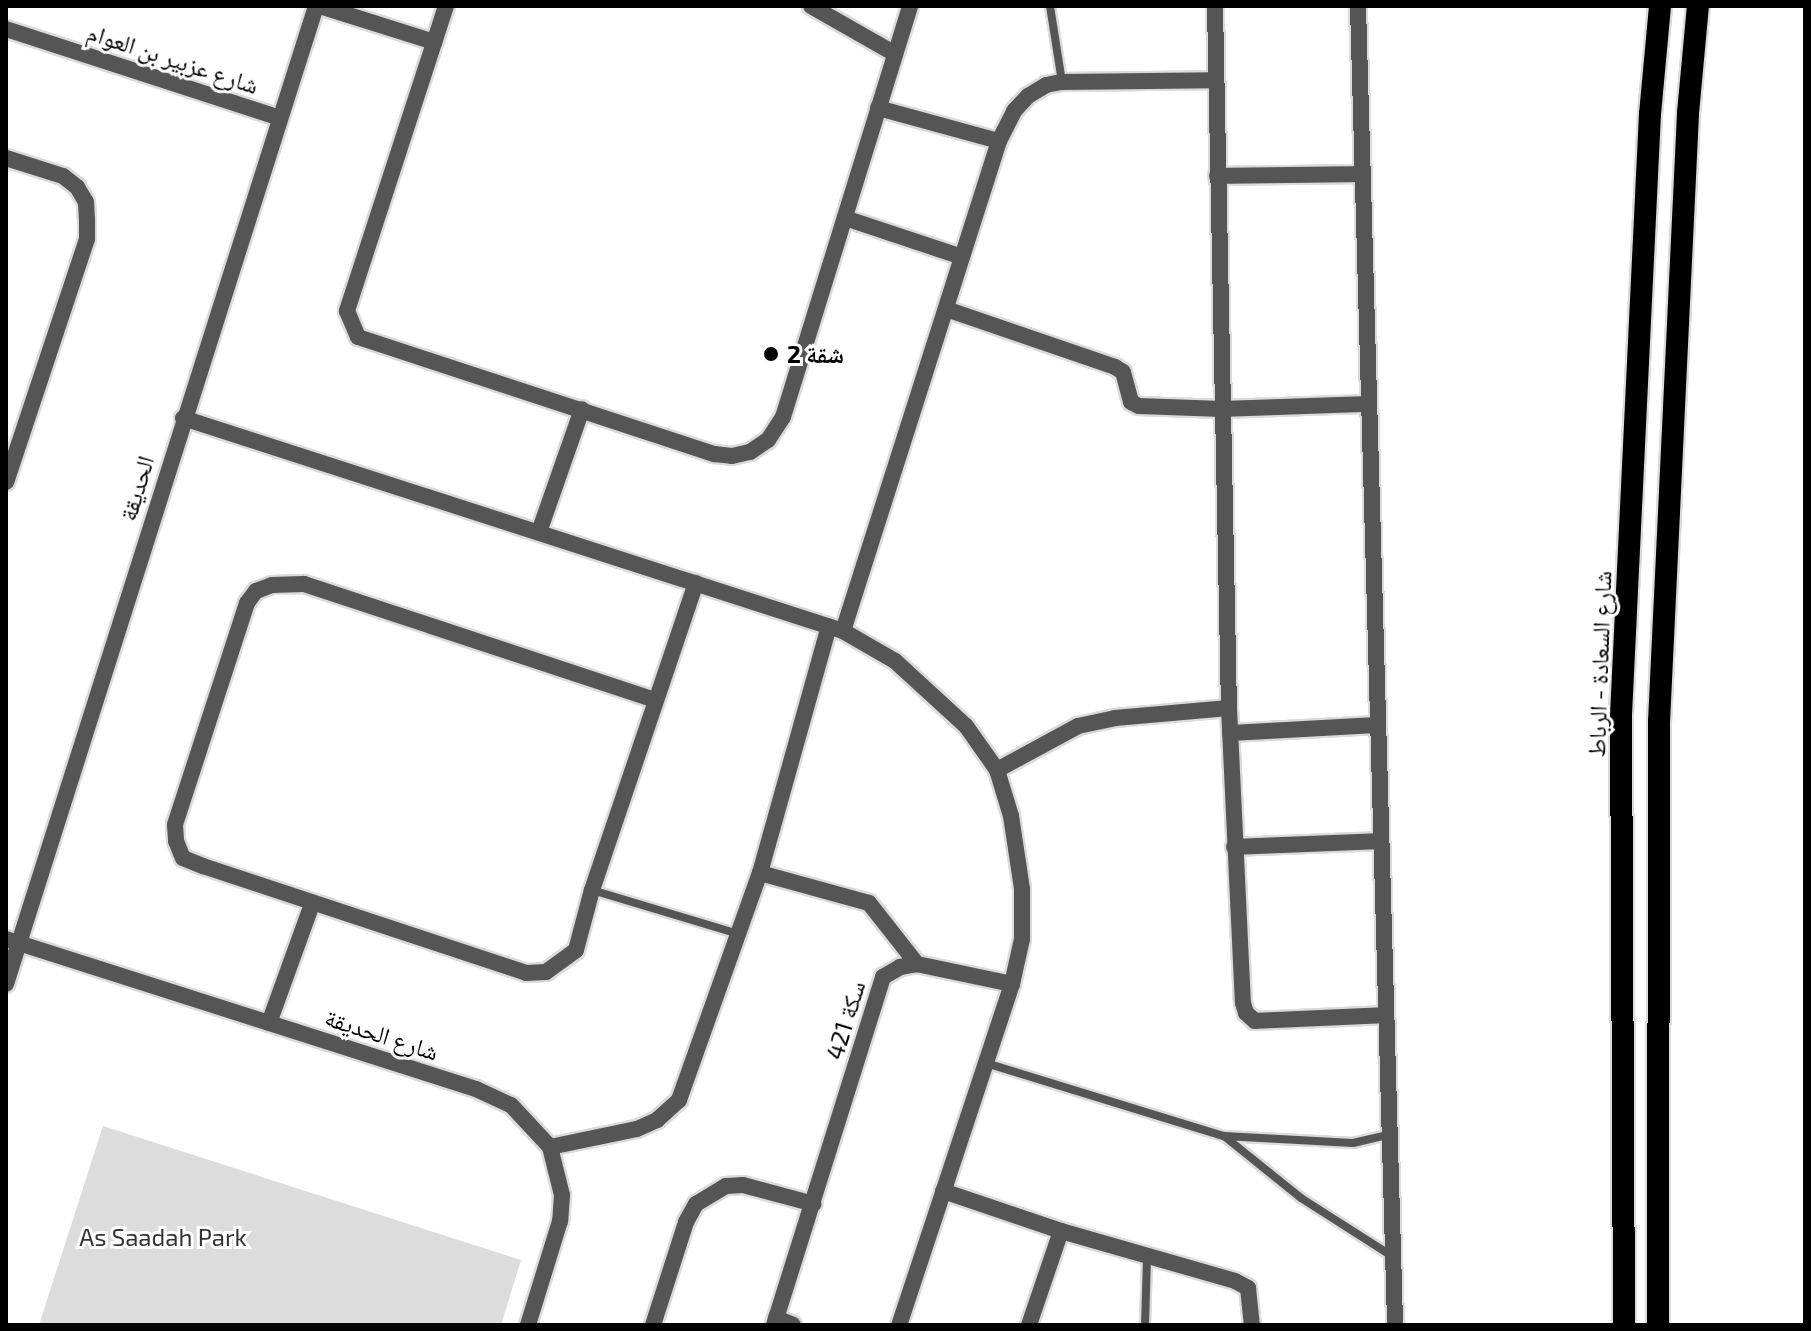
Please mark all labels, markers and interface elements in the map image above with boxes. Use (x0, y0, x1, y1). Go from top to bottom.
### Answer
street label: شارع عزبير بن العوام (84, 17, 262, 99)
place label: شقة 2 (787, 340, 844, 368)
marker: شقة 2 (762, 345, 780, 363)
street label: الحديقة (113, 452, 159, 524)
street label: شارع السعادة - الرباط (1581, 570, 1617, 758)
street label: سكة 421 (819, 977, 871, 1063)
street label: شارع الحديقة (322, 1002, 442, 1066)
park label: As Saadah Park (79, 1223, 247, 1251)

